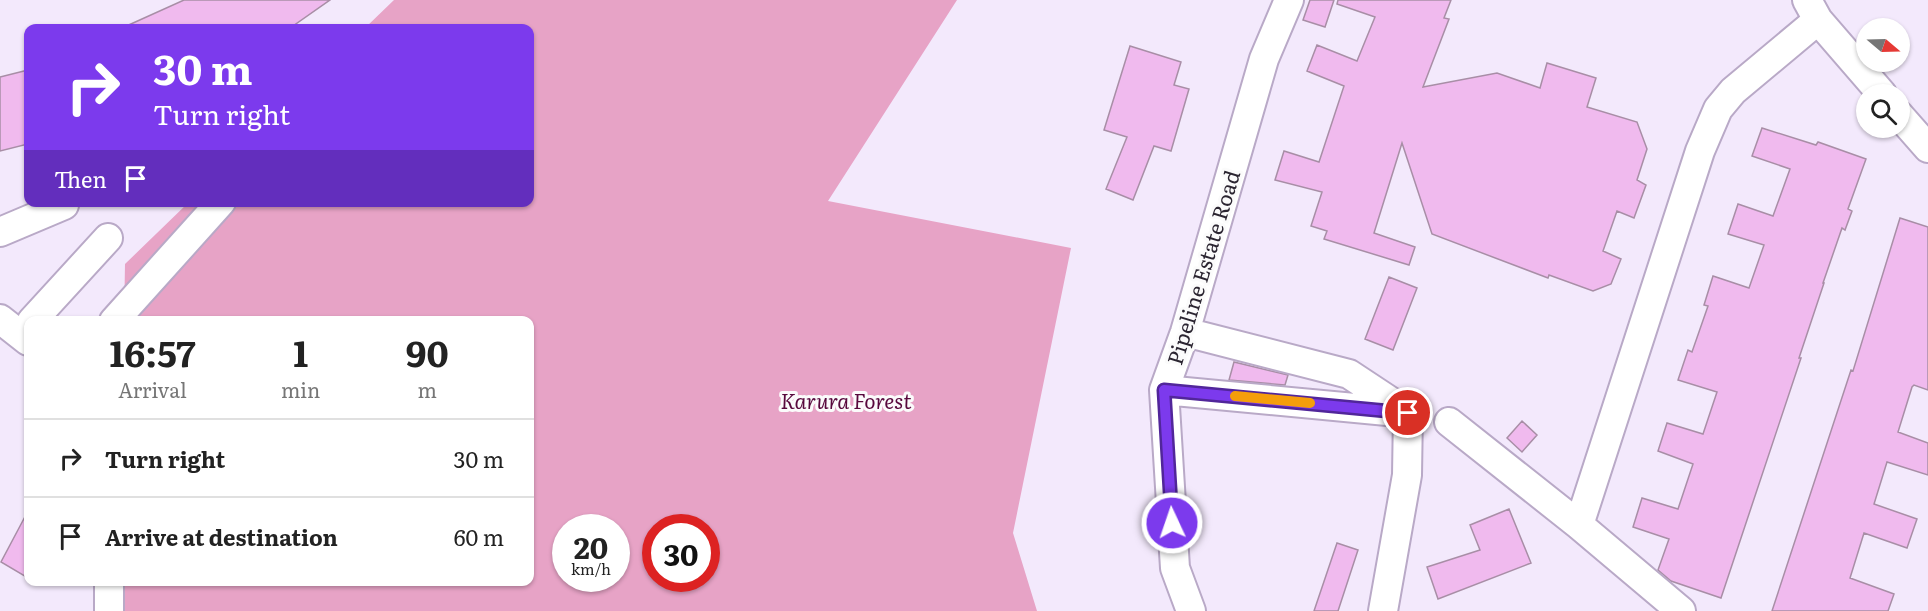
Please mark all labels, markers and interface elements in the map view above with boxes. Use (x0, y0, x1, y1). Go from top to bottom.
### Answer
north arrow (1856, 18, 1910, 72)
map controls (1856, 18, 1910, 138)
text: 30 m (153, 36, 253, 98)
icon: right (54, 48, 132, 126)
button: search (1856, 84, 1910, 138)
text: Turn right (153, 93, 290, 133)
text: Then (54, 162, 107, 195)
icon: arrive (119, 162, 152, 195)
street label: Pipeline Estate Road (1158, 166, 1246, 368)
text: 16:57 (109, 325, 196, 378)
text: 1 (293, 325, 308, 378)
text: 90 (406, 325, 449, 378)
text: Arrival (118, 374, 187, 404)
text: min (281, 374, 320, 404)
text: m (417, 374, 437, 404)
park label: Karura Forest (780, 384, 912, 415)
pin (1382, 387, 1433, 438)
icon: arrive (1391, 396, 1424, 429)
icon: right (54, 442, 87, 475)
text: Turn right (105, 442, 225, 475)
text: 30 m (454, 442, 504, 475)
position arrow (1140, 491, 1204, 555)
speed limit sign: 30 (642, 514, 720, 592)
icon: arrive (54, 520, 87, 553)
text: Arrive at destination (105, 520, 338, 553)
text: 60 m (454, 520, 504, 553)
text: 20 (574, 524, 608, 568)
text: km/h (571, 557, 611, 580)

